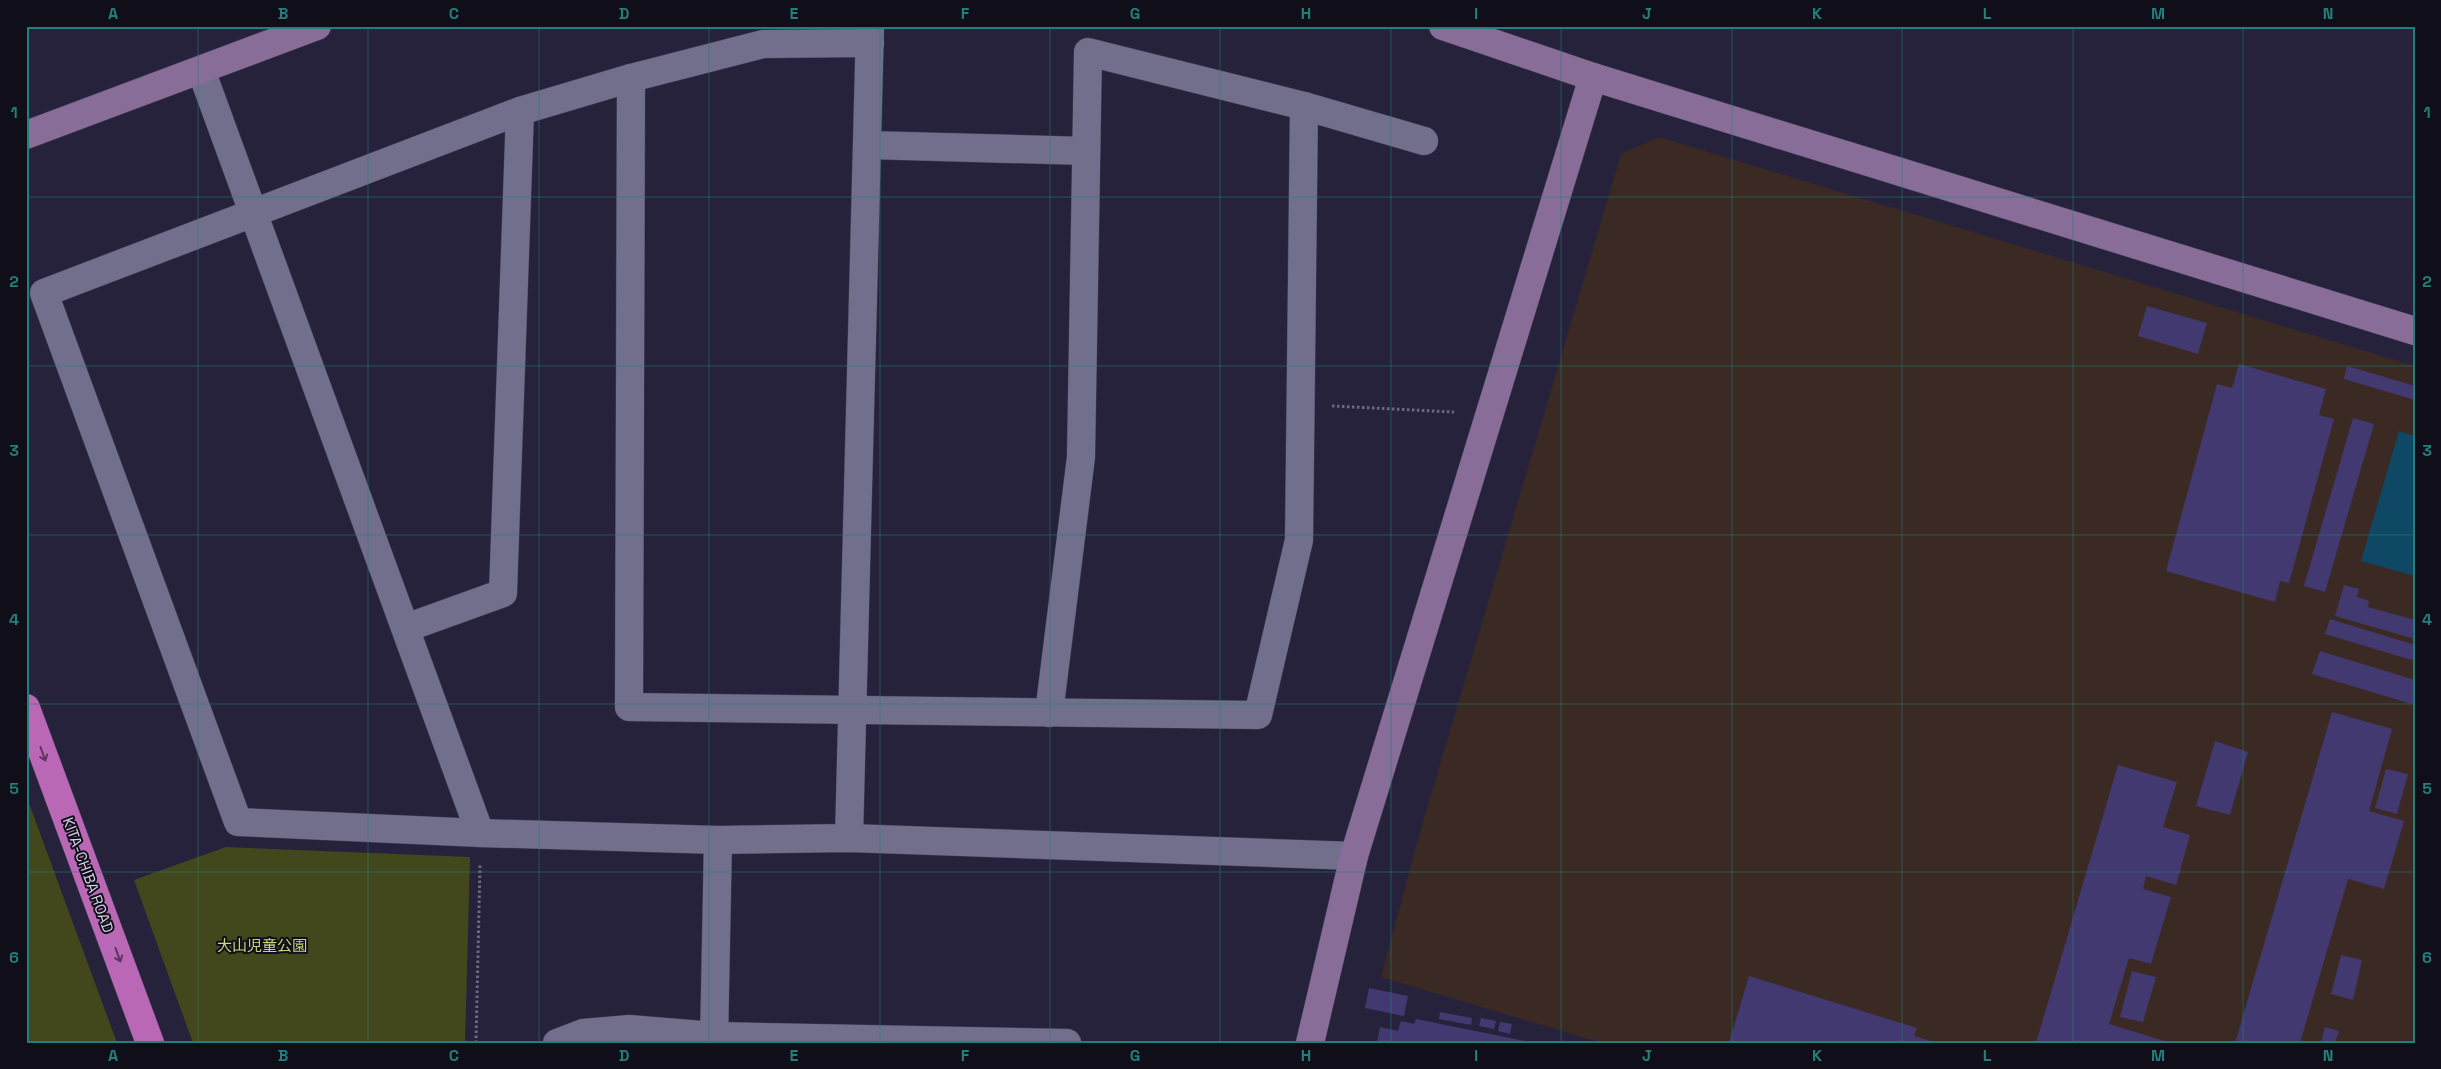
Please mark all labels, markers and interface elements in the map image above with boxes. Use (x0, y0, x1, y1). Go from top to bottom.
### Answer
text: A (108, 3, 118, 24)
text: B (278, 3, 288, 24)
text: C (449, 3, 459, 24)
text: D (619, 3, 629, 24)
text: E (790, 3, 799, 24)
text: F (961, 3, 970, 24)
text: G (1130, 3, 1140, 24)
text: H (1301, 3, 1311, 24)
text: I (1474, 3, 1478, 24)
text: J (1642, 3, 1652, 24)
text: K (1812, 3, 1822, 24)
text: L (1983, 3, 1992, 24)
text: M (2151, 3, 2165, 24)
text: N (2323, 3, 2333, 24)
text: 1 (10, 102, 18, 123)
text: 1 (2423, 102, 2431, 123)
text: 2 (9, 271, 19, 292)
text: 2 (2422, 271, 2432, 292)
text: 3 (9, 440, 19, 461)
text: 3 (2422, 440, 2432, 461)
text: 4 (9, 609, 19, 630)
text: 4 (2422, 609, 2432, 630)
one-way arrow (39, 745, 48, 761)
text: 5 (9, 778, 19, 799)
text: 5 (2422, 778, 2432, 799)
street label: KITA-CHIBA ROAD (59, 815, 118, 935)
park label: 大山児童公園 (217, 936, 307, 955)
text: 6 (9, 947, 19, 968)
one-way arrow (114, 947, 123, 963)
text: 6 (2422, 947, 2432, 968)
text: A (108, 1045, 118, 1066)
text: B (278, 1045, 288, 1066)
text: C (449, 1045, 459, 1066)
text: D (619, 1045, 629, 1066)
text: E (790, 1045, 799, 1066)
text: F (961, 1045, 970, 1066)
text: G (1130, 1045, 1140, 1066)
text: H (1301, 1045, 1311, 1066)
text: I (1474, 1045, 1478, 1066)
text: J (1642, 1045, 1652, 1066)
text: K (1812, 1045, 1822, 1066)
text: L (1983, 1045, 1992, 1066)
text: M (2151, 1045, 2165, 1066)
text: N (2323, 1045, 2333, 1066)

